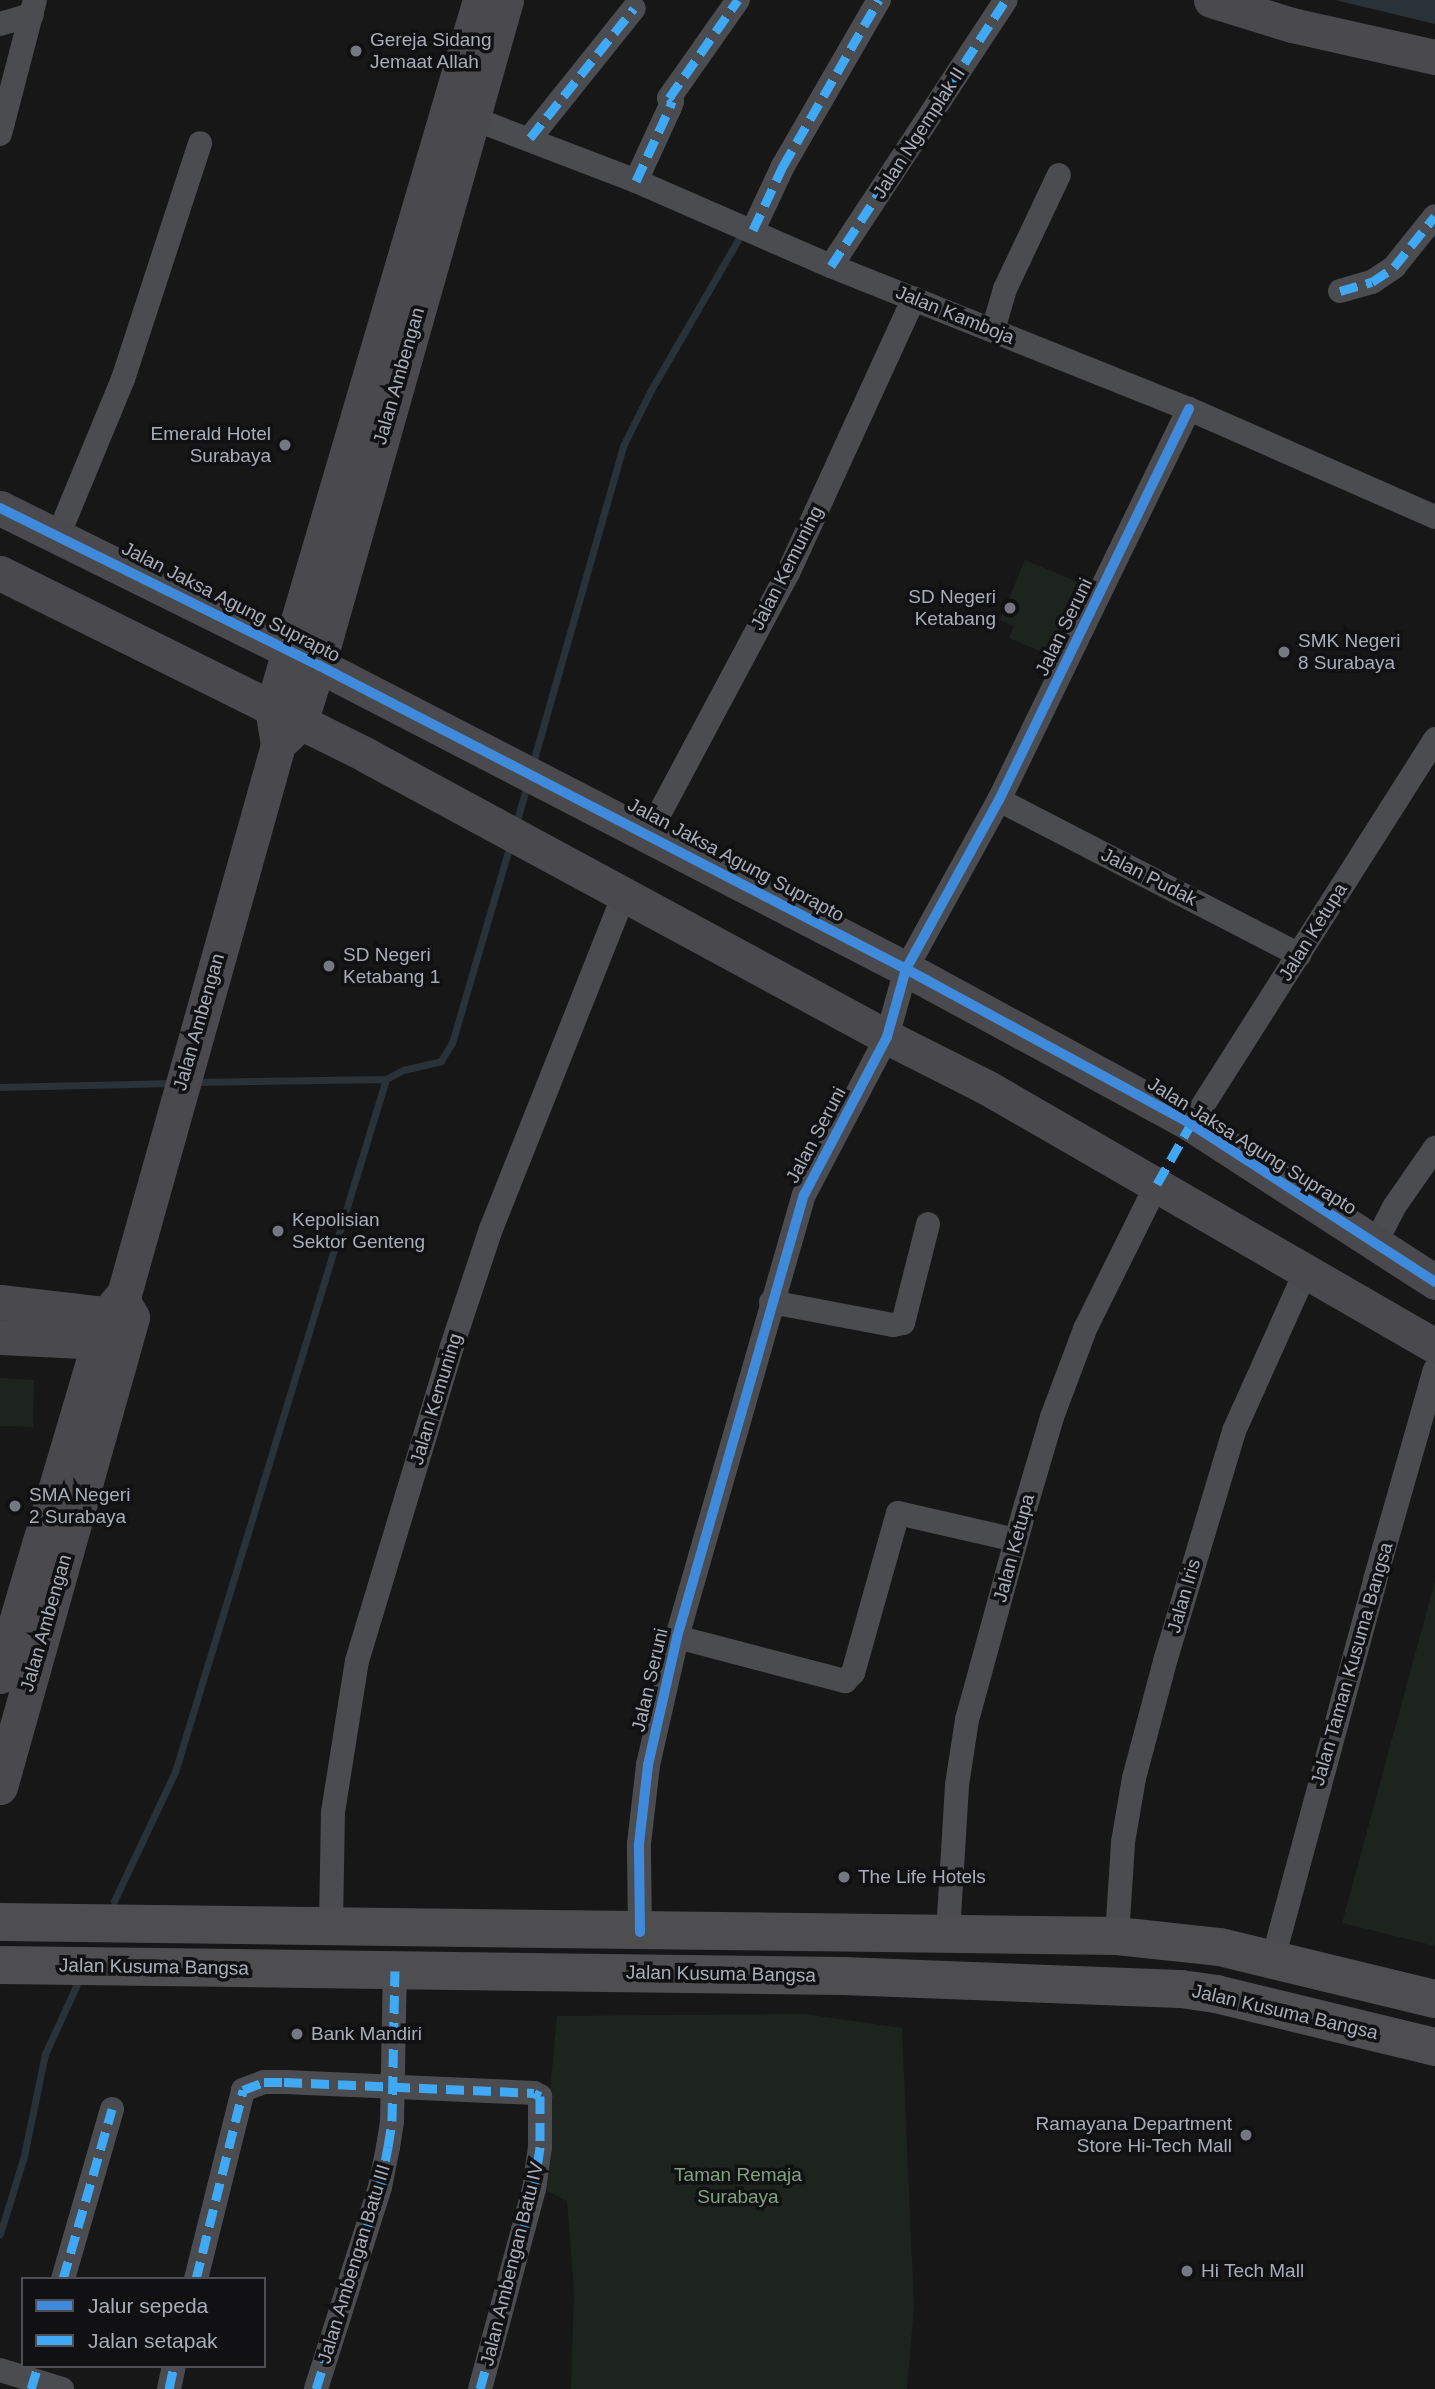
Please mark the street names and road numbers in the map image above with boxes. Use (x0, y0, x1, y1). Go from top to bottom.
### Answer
street label: Jalan Ngemplak II (868, 63, 970, 203)
street label: Jalan Kamboja (892, 281, 1018, 349)
street label: Jalan Ambengan (368, 304, 430, 448)
street label: Jalan Kemuning (746, 502, 828, 634)
street label: Jalan Jaksa Agung Suprapto (118, 537, 344, 667)
street label: Jalan Seruni (1031, 575, 1097, 679)
street label: Jalan Jaksa Agung Suprapto (623, 793, 849, 927)
street label: Jalan Pudak (1097, 843, 1201, 911)
street label: Jalan Ketupa (1274, 879, 1352, 985)
street label: Jalan Ambengan (168, 950, 230, 1094)
street label: Jalan Jaksa Agung Suprapto (1143, 1072, 1361, 1220)
street label: Jalan Seruni (781, 1083, 851, 1187)
street label: Jalan Kemuning (405, 1331, 467, 1467)
street label: Jalan Ketupa (989, 1491, 1039, 1605)
street label: Jalan Taman Kusuma Bangsa (1306, 1540, 1398, 1788)
street label: Jalan Ambengan (15, 1551, 77, 1695)
street label: Jalan Iris (1163, 1556, 1205, 1636)
street label: Jalan Seruni (627, 1626, 673, 1734)
street label: Jalan Kusuma Bangsa (59, 1954, 249, 1980)
street label: Jalan Kusuma Bangsa (626, 1961, 816, 1987)
street label: Jalan Kusuma Bangsa (1190, 1980, 1380, 2044)
street label: Jalan Ambengan Batu IV (476, 2159, 548, 2369)
street label: Jalan Ambengan Batu III (313, 2161, 395, 2367)

